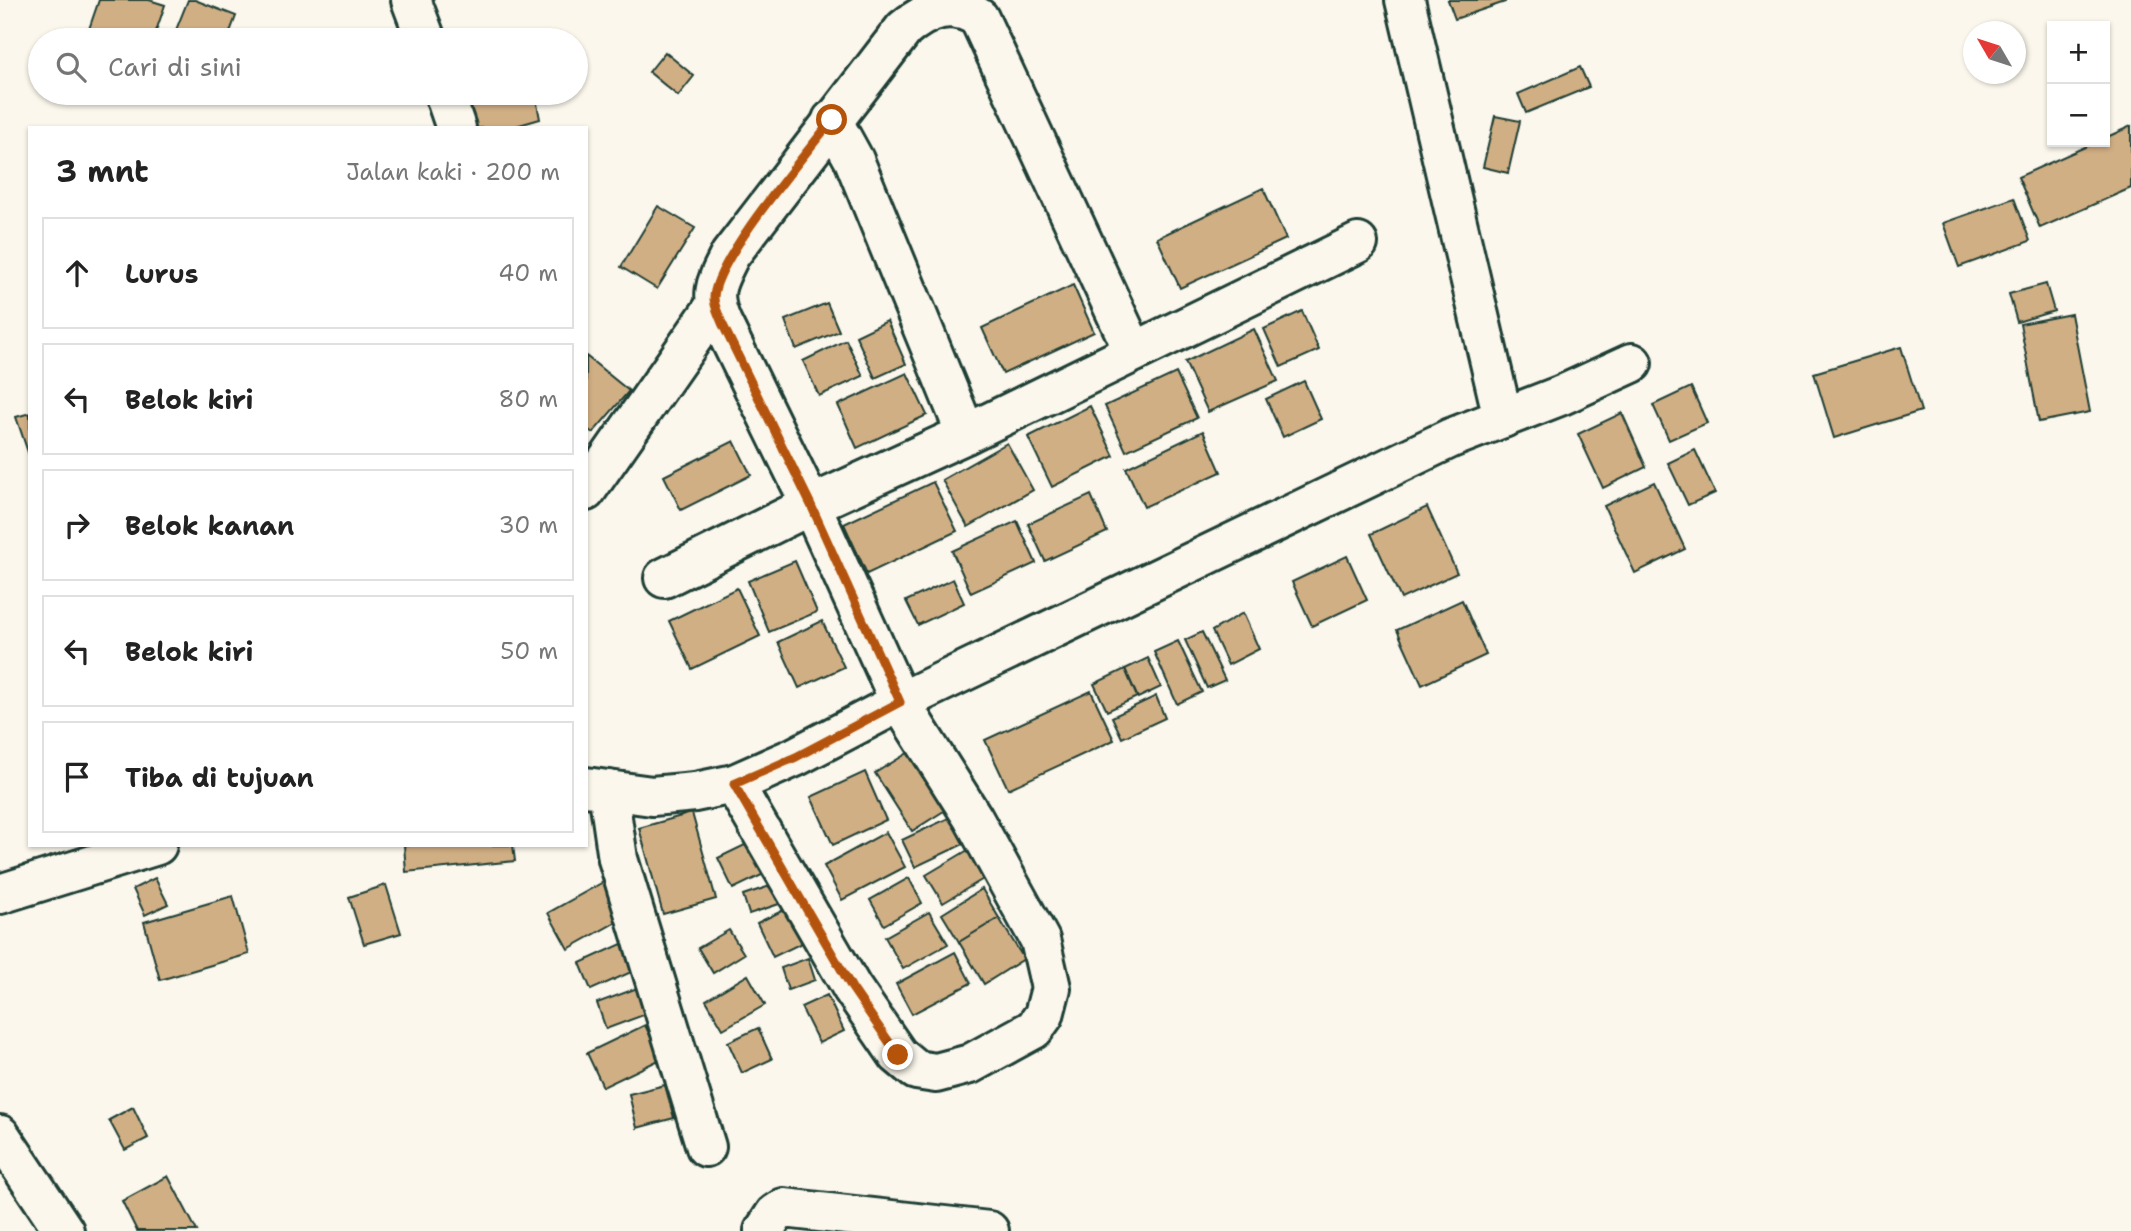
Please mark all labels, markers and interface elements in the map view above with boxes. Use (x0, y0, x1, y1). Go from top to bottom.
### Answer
north arrow (1963, 21, 2026, 84)
map controls (2047, 21, 2110, 147)
button: + (2047, 21, 2110, 84)
search box (28, 28, 588, 105)
icon: search (52, 48, 90, 86)
text: Cari di sini (108, 49, 242, 84)
button: − (2047, 84, 2110, 147)
route start (816, 104, 847, 135)
text: 3 mnt (56, 151, 149, 192)
text: Jalan kaki · 200 m (346, 157, 560, 187)
icon: ahead (58, 254, 96, 292)
text: Lurus (125, 256, 198, 291)
text: 40 m (498, 258, 558, 288)
icon: left (58, 380, 96, 418)
text: Belok kiri (125, 382, 254, 417)
text: 80 m (499, 384, 558, 414)
icon: right (58, 506, 96, 544)
text: Belok kanan (125, 508, 294, 543)
text: 30 m (499, 510, 558, 540)
icon: left (58, 632, 96, 670)
text: Belok kiri (125, 634, 254, 669)
text: 50 m (500, 636, 558, 666)
icon: arrive (58, 758, 96, 796)
text: Tiba di tujuan (125, 760, 314, 795)
route end (882, 1039, 913, 1070)

